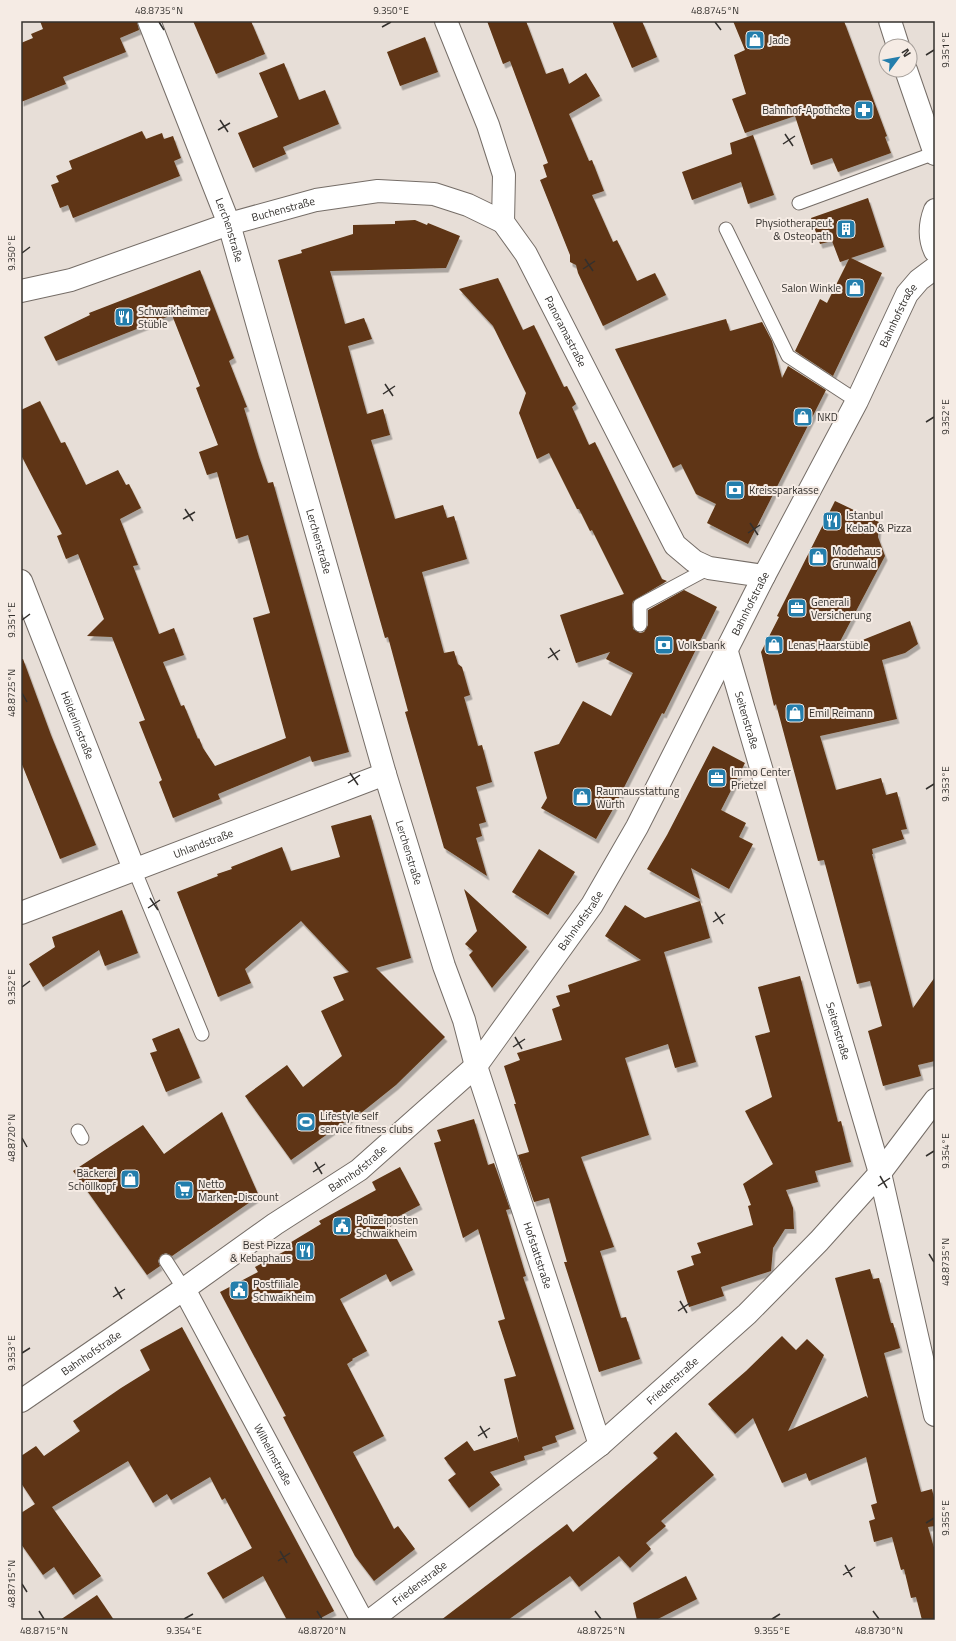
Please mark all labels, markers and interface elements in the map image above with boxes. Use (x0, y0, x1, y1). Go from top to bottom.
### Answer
text: 48.8735°N (135, 3, 183, 18)
text: 9.350°E (373, 3, 409, 18)
text: 48.8745°N (691, 3, 739, 18)
shop icon: Jade (744, 29, 766, 51)
place label: Jade (769, 32, 790, 48)
text: 9.351°E (938, 32, 953, 68)
north arrow (878, 38, 918, 78)
text: N (898, 45, 915, 60)
pharmacy icon: Bahnhof-Apotheke (853, 99, 875, 121)
place label: Bahnhof-Apotheke (762, 102, 850, 118)
street label: Buchenstraße (250, 193, 317, 225)
street label: Lerchenstraße (211, 195, 248, 264)
place label: Physiotherapeut & Osteopath (755, 215, 832, 244)
building icon: Physiotherapeut & Osteopath (835, 218, 857, 240)
text: 9.350°E (4, 235, 19, 271)
shop icon: Salon Winkle (844, 277, 866, 299)
street label: Bahnhofstraße (875, 279, 921, 350)
place label: Salon Winkle (781, 280, 841, 296)
street label: Panoramastraße (541, 293, 591, 370)
place label: Schwaikheimer Stüble (138, 303, 209, 332)
restaurant icon: Schwaikheimer Stüble (113, 306, 135, 328)
text: 9.352°E (938, 399, 953, 435)
shop icon: NKD (792, 406, 814, 428)
place label: NKD (817, 409, 838, 425)
bank icon: Kreissparkasse (724, 479, 746, 501)
place label: Kreissparkasse (749, 482, 819, 498)
street label: Lerchenstraße (302, 507, 336, 576)
place label: Istanbul Kebab & Pizza (846, 507, 912, 536)
restaurant icon: Istanbul Kebab & Pizza (821, 510, 843, 532)
place label: Modehaus Grunwald (832, 543, 881, 572)
shop icon: Modehaus Grunwald (807, 546, 829, 568)
street label: Bahnhofstraße (727, 568, 773, 638)
place label: Generali Versicherung (811, 594, 872, 623)
office icon: Generali Versicherung (786, 597, 808, 619)
text: 9.351°E (4, 602, 19, 638)
bank icon: Volksbank (653, 634, 675, 656)
shop icon: Lenas Haarstüble (763, 634, 785, 656)
place label: Volksbank (678, 637, 726, 653)
place label: Lenas Haarstüble (788, 637, 869, 653)
text: 48.8725°N (4, 669, 19, 717)
street label: Hölderlinstraße (57, 689, 98, 762)
street label: Seitenstraße (731, 689, 763, 751)
shop icon: Emil Reimann (784, 702, 806, 724)
place label: Emil Reimann (809, 705, 873, 721)
place label: Immo Center Prietzel (731, 764, 791, 793)
text: 9.353°E (938, 766, 953, 802)
office icon: Immo Center Prietzel (706, 767, 728, 789)
place label: Raumausstattung Würth (596, 783, 680, 812)
shop icon: Raumausstattung Würth (571, 786, 593, 808)
street label: Lerchenstraße (392, 818, 427, 887)
street label: Uhlandstraße (171, 825, 236, 862)
street label: Bahnhofstraße (554, 887, 607, 954)
text: 9.352°E (4, 969, 19, 1005)
street label: Seitenstraße (822, 1000, 854, 1062)
place label: Lifestyle self service fitness clubs (320, 1108, 413, 1137)
sports icon: Lifestyle self service fitness clubs (295, 1111, 317, 1133)
text: 48.8720°N (4, 1114, 19, 1162)
text: 9.354°E (938, 1133, 953, 1169)
street label: Bahnhofstraße (325, 1141, 390, 1196)
place label: Bäckerei Schöllkopf (68, 1165, 116, 1194)
shop icon: Bäckerei Schöllkopf (119, 1168, 141, 1190)
place label: Netto Marken-Discount (198, 1176, 279, 1205)
supermarket icon: Netto Marken-Discount (173, 1179, 195, 1201)
place label: Polizeiposten Schwaikheim (356, 1212, 418, 1241)
public building icon: Polizeiposten Schwaikheim (331, 1215, 353, 1237)
street label: Hofstattstraße (520, 1220, 556, 1291)
place label: Best Pizza & Kebaphaus (230, 1237, 291, 1266)
text: 48.8735°N (938, 1238, 953, 1286)
restaurant icon: Best Pizza & Kebaphaus (294, 1240, 316, 1262)
place label: Postfiliale Schwaikheim (253, 1276, 314, 1305)
public building icon: Postfiliale Schwaikheim (228, 1279, 250, 1301)
street label: Bahnhofstraße (58, 1326, 125, 1379)
text: 9.353°E (4, 1335, 19, 1371)
street label: Friedenstraße (643, 1353, 702, 1408)
street label: Wilhelmstraße (250, 1421, 296, 1489)
text: 9.355°E (938, 1500, 953, 1536)
street label: Friedenstraße (389, 1557, 450, 1609)
text: 48.8715°N (4, 1560, 19, 1608)
text: 48.8715°N (20, 1623, 68, 1638)
text: 9.354°E (166, 1623, 202, 1638)
text: 48.8720°N (298, 1623, 346, 1638)
text: 48.8725°N (577, 1623, 625, 1638)
text: 9.355°E (754, 1623, 790, 1638)
text: 48.8730°N (855, 1623, 903, 1638)

